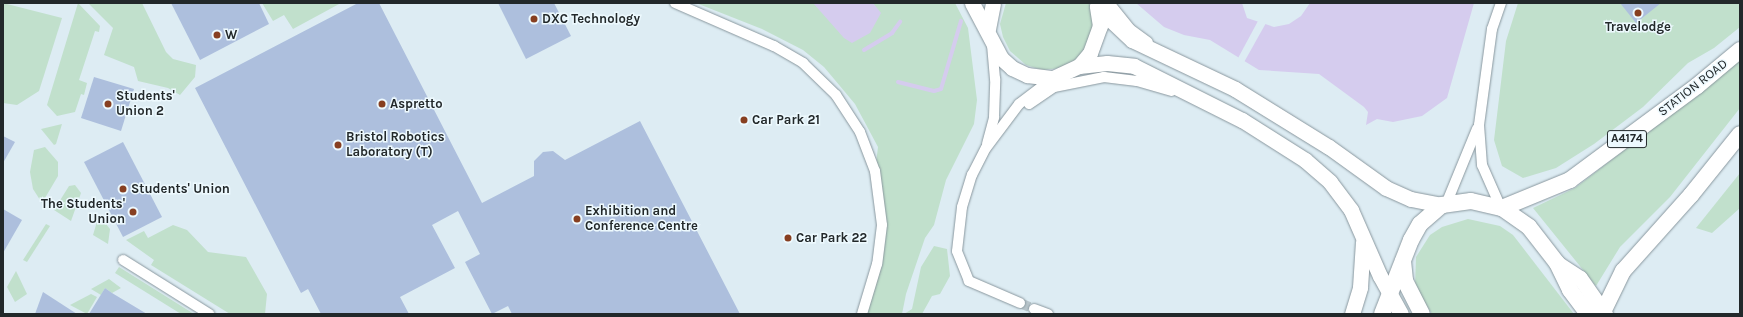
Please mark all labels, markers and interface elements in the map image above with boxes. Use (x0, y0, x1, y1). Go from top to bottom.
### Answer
marker: Travelodge (1633, 8, 1643, 18)
place label: DXC Technology (542, 11, 640, 27)
marker: DXC Technology (529, 14, 539, 24)
place label: Travelodge (1605, 19, 1671, 35)
place label: W (225, 27, 237, 43)
marker: W (212, 30, 222, 40)
street label: STATION ROAD (1655, 56, 1731, 120)
place label: Students' Union 2 (116, 89, 175, 120)
place label: Aspretto (390, 96, 443, 112)
marker: Students' Union 2 (103, 99, 113, 109)
marker: Aspretto (377, 99, 387, 109)
place label: Car Park 21 (752, 112, 820, 128)
marker: Car Park 21 (739, 115, 749, 125)
road number: A4174 (1606, 129, 1648, 149)
place label: Bristol Robotics Laboratory (T) (346, 130, 445, 161)
marker: Bristol Robotics Laboratory (T) (333, 140, 343, 150)
place label: Students' Union (131, 181, 230, 197)
marker: Students' Union (118, 184, 128, 194)
place label: The Students' Union (41, 197, 125, 228)
place label: Exhibition and Conference Centre (585, 204, 698, 235)
marker: The Students' Union (128, 207, 138, 217)
marker: Exhibition and Conference Centre (572, 214, 582, 224)
place label: Car Park 22 (796, 230, 867, 246)
marker: Car Park 22 (783, 233, 793, 243)

